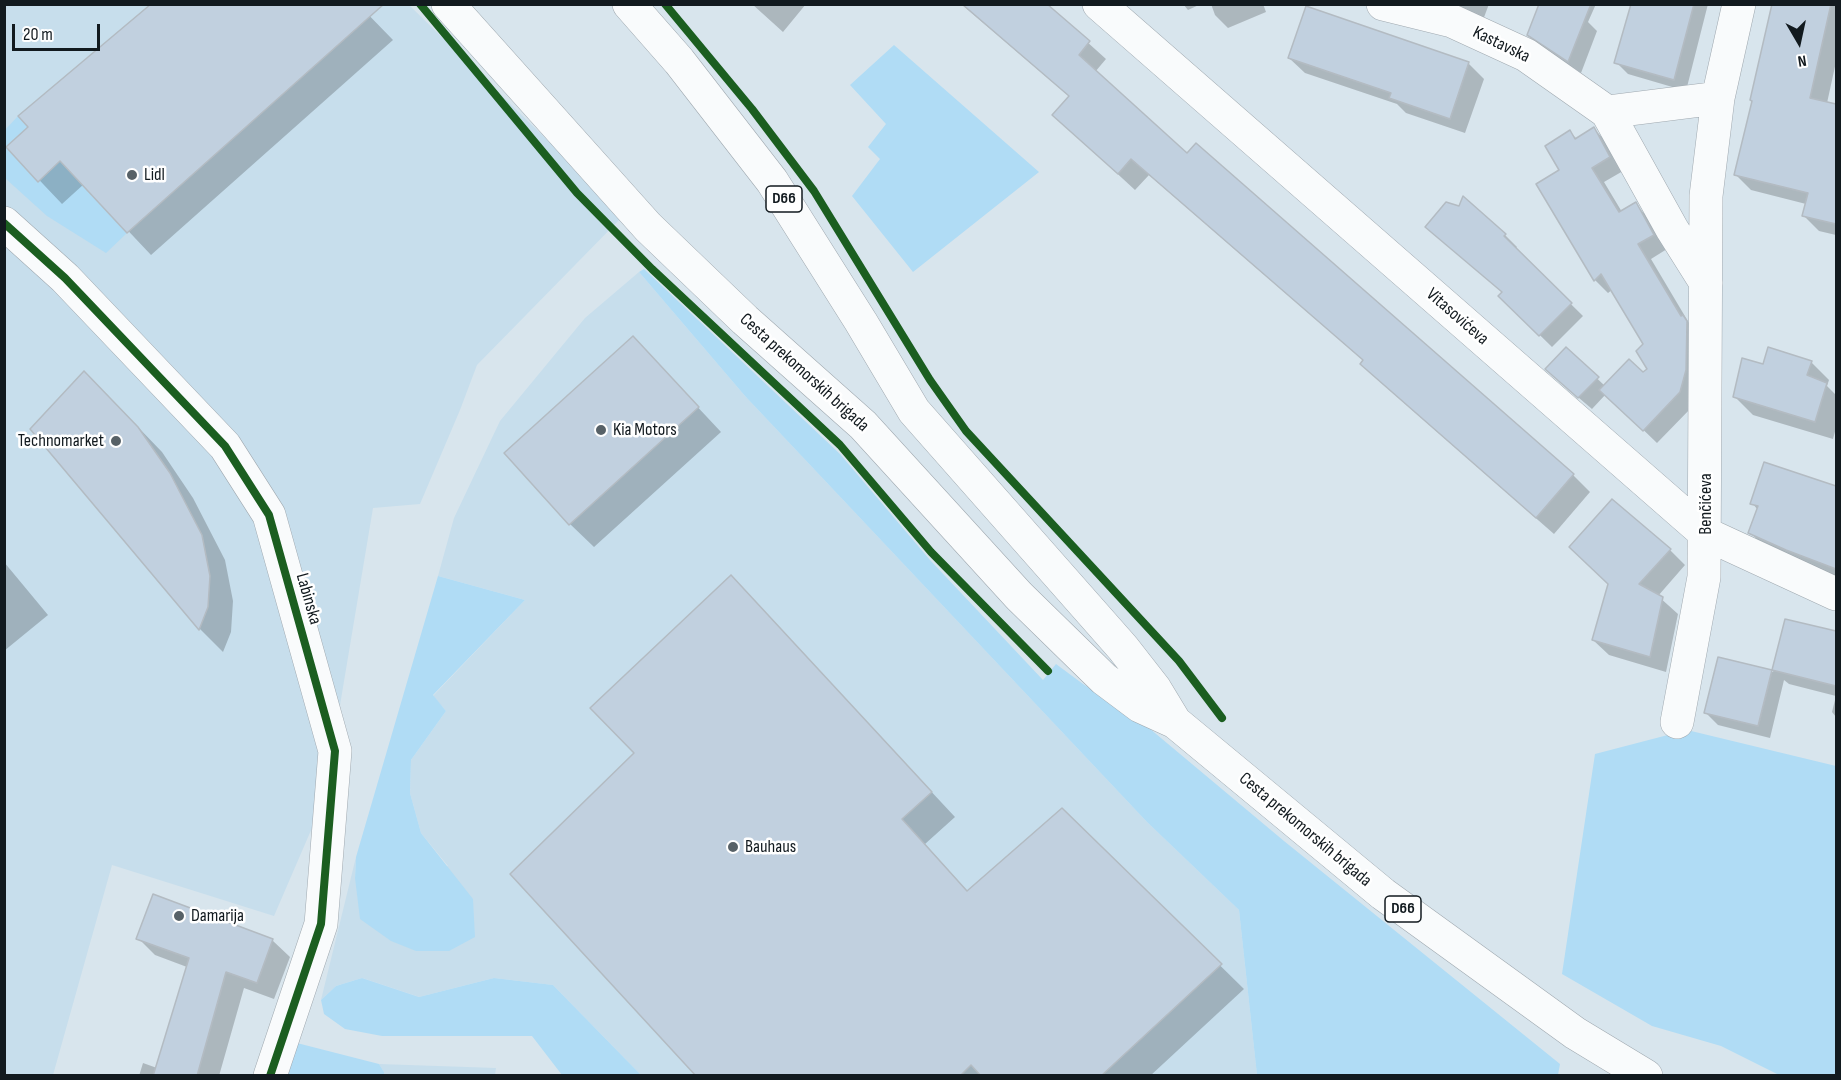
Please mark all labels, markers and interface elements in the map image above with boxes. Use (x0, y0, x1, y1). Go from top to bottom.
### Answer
scale bar (15, 12, 104, 50)
north arrow (1769, 12, 1829, 72)
street label: Kastavska (1469, 22, 1533, 68)
text: 20 m (23, 24, 53, 45)
text: N (1796, 50, 1808, 70)
place label: Lidl (144, 164, 165, 186)
marker: Lidl (125, 168, 139, 182)
road number: D66 (766, 186, 802, 212)
street label: Vitasovićeva (1421, 284, 1493, 350)
street label: Cesta prekomorskih brigada (735, 309, 873, 437)
place label: Kia Motors (613, 419, 677, 441)
marker: Kia Motors (594, 423, 608, 437)
place label: Technomarket (18, 430, 104, 452)
marker: Technomarket (109, 434, 123, 448)
street label: Benčićeva (1695, 473, 1717, 535)
street label: Labinska (290, 571, 326, 627)
street label: Cesta prekomorskih brigada (1234, 768, 1376, 892)
place label: Bauhaus (745, 836, 796, 858)
marker: Bauhaus (726, 840, 740, 854)
road number: D66 (1385, 896, 1421, 922)
place label: Damarija (191, 905, 244, 927)
marker: Damarija (172, 909, 186, 923)

